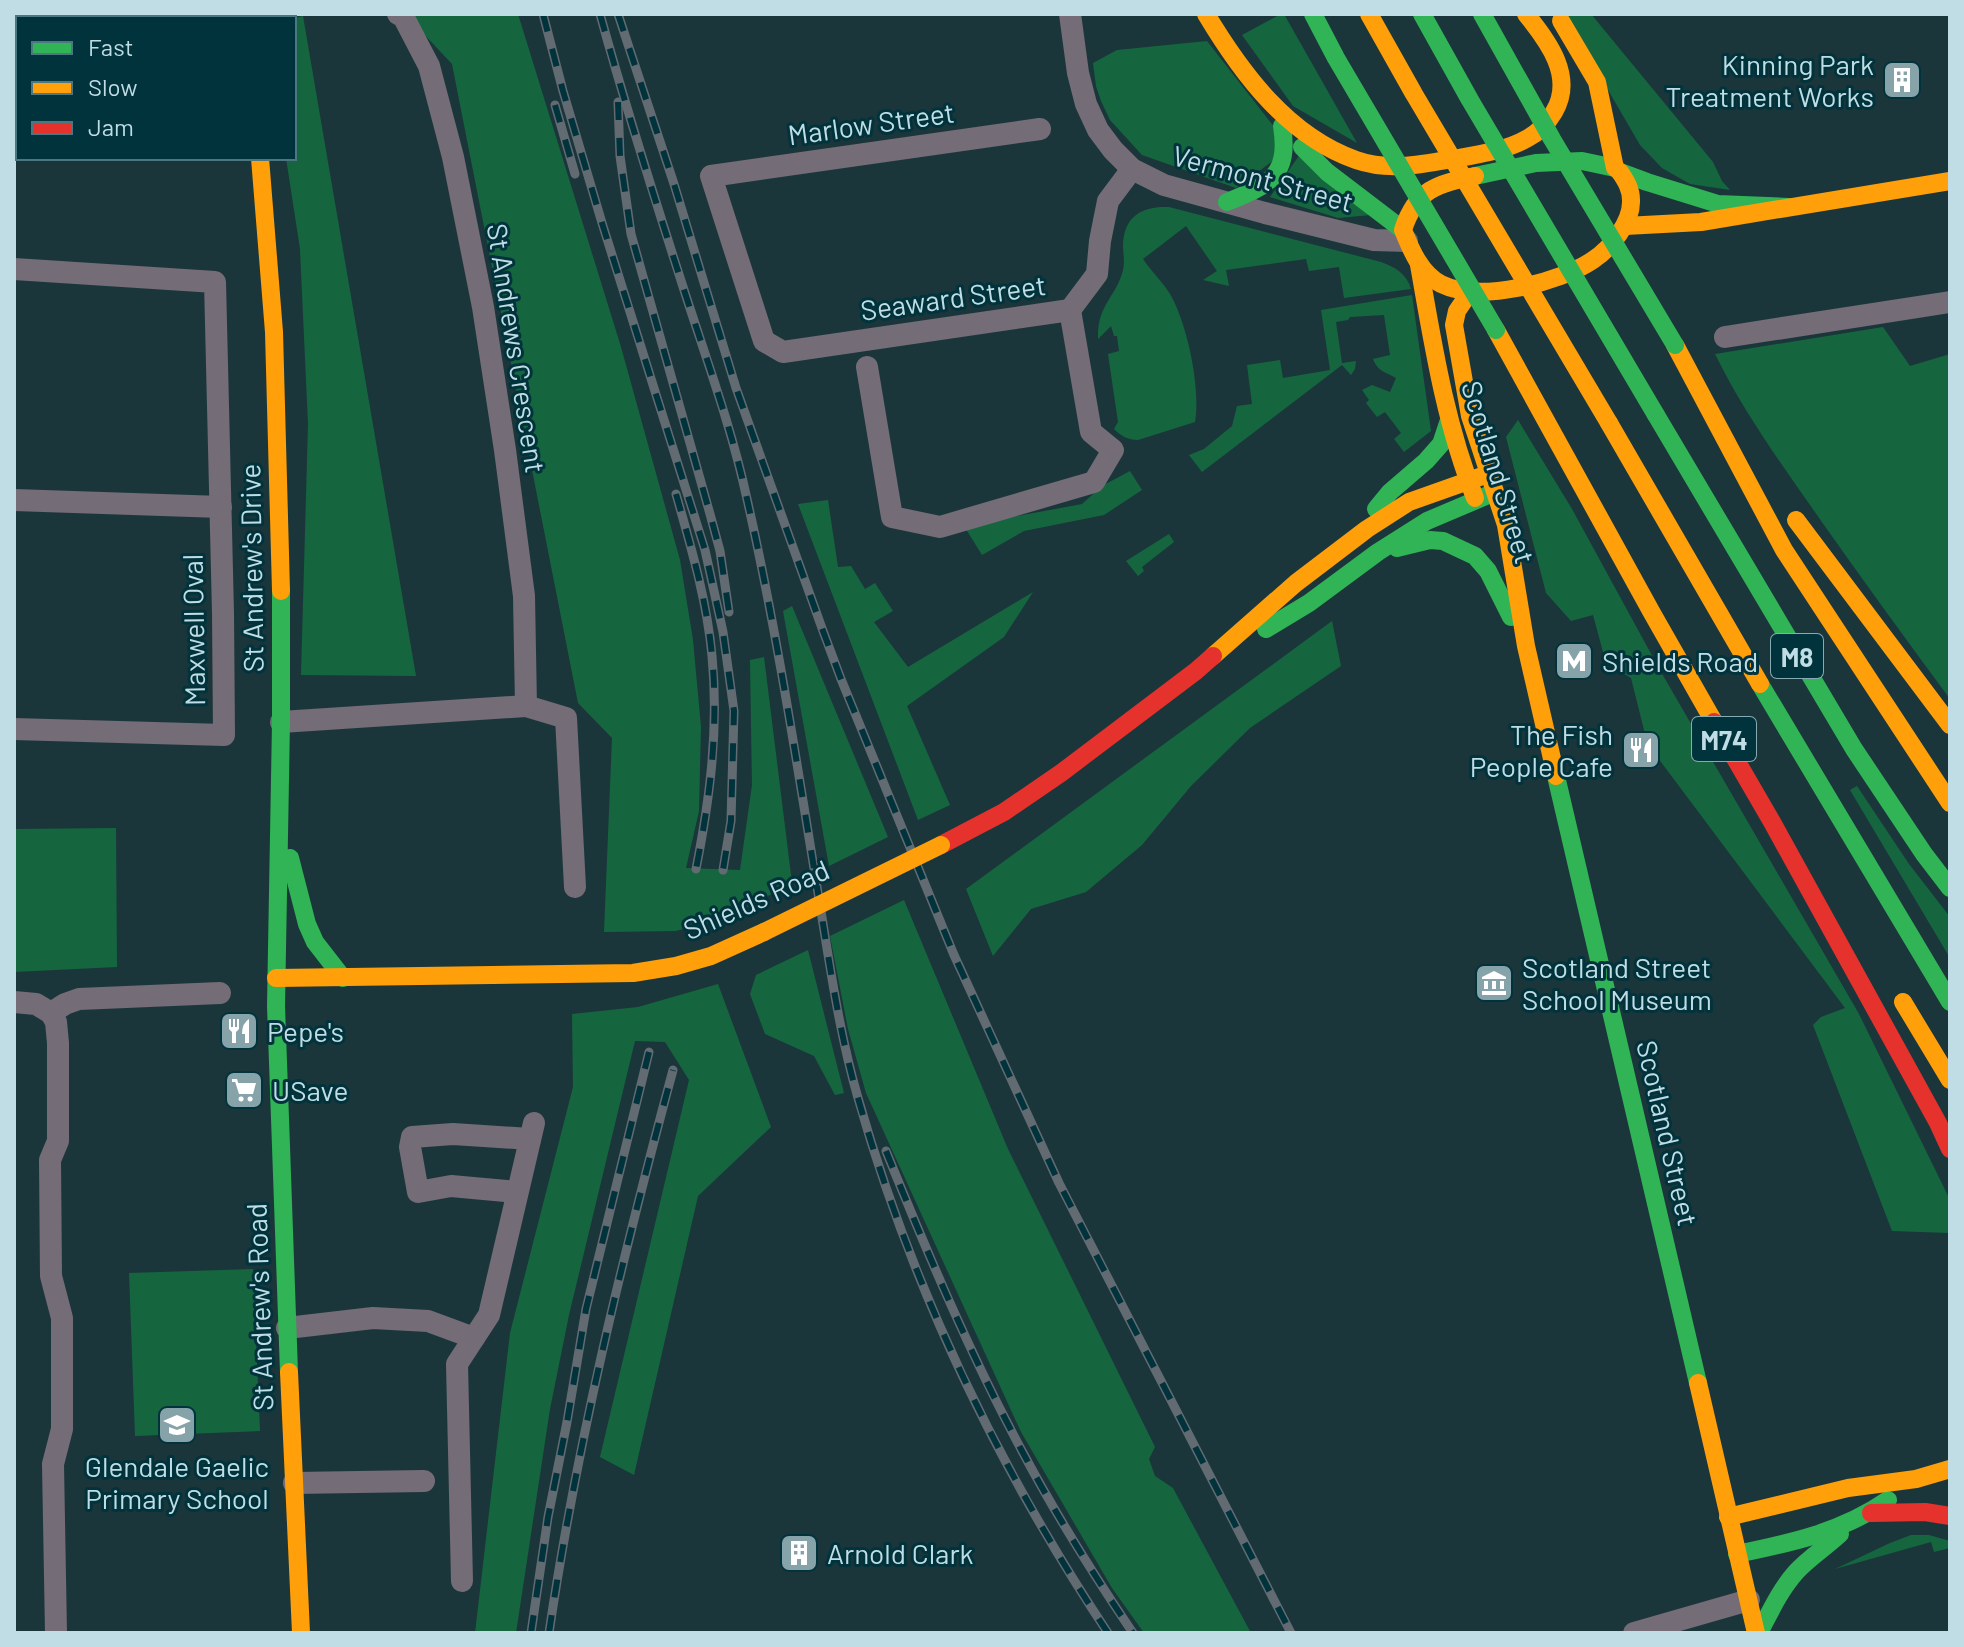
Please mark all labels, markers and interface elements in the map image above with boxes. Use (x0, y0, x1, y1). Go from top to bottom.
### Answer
legend (16, 16, 296, 160)
text: Fast (88, 32, 133, 61)
place label: Kinning Park Treatment Works (1666, 47, 1874, 113)
building icon: Kinning Park Treatment Works (1881, 59, 1923, 101)
text: Slow (88, 72, 137, 101)
street label: Marlow Street (786, 94, 956, 152)
text: Jam (88, 112, 134, 141)
street label: Vermont Street (1169, 138, 1357, 218)
street label: St Andrews Crescent (480, 221, 554, 475)
street label: Seaward Street (858, 267, 1048, 327)
street label: Scotland Street (1455, 377, 1543, 567)
street label: St Andrew's Drive (232, 463, 270, 673)
street label: Maxwell Oval (175, 554, 211, 706)
road number: M8 (1771, 634, 1823, 678)
metro station icon: Shields Road (1553, 640, 1595, 682)
place label: Shields Road (1602, 644, 1758, 678)
place label: The Fish People Cafe (1470, 717, 1613, 783)
road number: M74 (1692, 717, 1756, 761)
restaurant icon: The Fish People Cafe (1620, 729, 1662, 771)
street label: Shields Road (678, 852, 834, 946)
place label: Scotland Street School Museum (1522, 950, 1712, 1016)
museum icon: Scotland Street School Museum (1473, 962, 1515, 1004)
restaurant icon: Pepe's (218, 1010, 260, 1052)
place label: Pepe's (267, 1014, 344, 1048)
street label: Scotland Street (1630, 1037, 1706, 1229)
supermarket icon: USave (223, 1069, 265, 1111)
place label: USave (272, 1073, 348, 1107)
street label: St Andrew's Road (238, 1202, 280, 1412)
school or university icon: Glendale Gaelic Primary School (156, 1404, 198, 1446)
place label: Glendale Gaelic Primary School (85, 1449, 269, 1515)
building icon: Arnold Clark (778, 1532, 820, 1574)
place label: Arnold Clark (827, 1536, 974, 1570)

